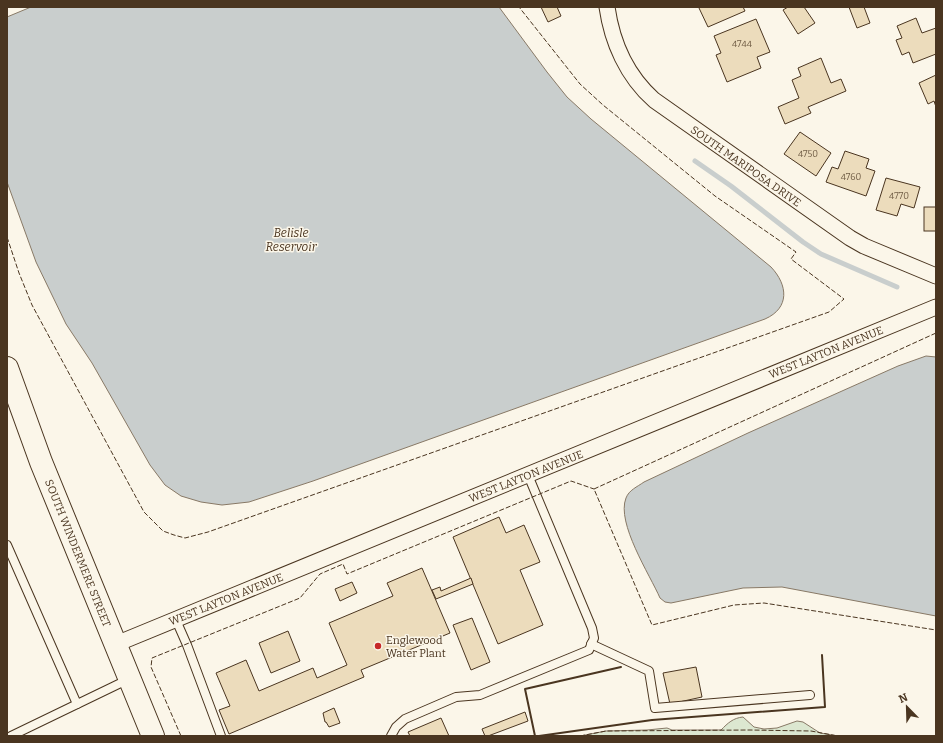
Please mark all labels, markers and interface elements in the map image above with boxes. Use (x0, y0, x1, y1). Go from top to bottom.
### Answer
house number: 4744 (732, 39, 753, 49)
street label: SOUTH MARIPOSA DRIVE (688, 123, 804, 210)
house number: 4750 (798, 149, 818, 159)
house number: 4760 (841, 172, 862, 182)
house number: 4770 (889, 191, 909, 201)
water label: Belisle Reservoir (265, 226, 318, 254)
street label: WEST LAYTON AVENUE (767, 323, 885, 381)
street label: WEST LAYTON AVENUE (467, 447, 585, 505)
street label: SOUTH WINDERMERE STREET (42, 478, 113, 629)
street label: WEST LAYTON AVENUE (167, 570, 285, 628)
place label: Englewood Water Plant (386, 634, 446, 660)
marker: Englewood Water Plant (373, 641, 383, 651)
north arrow (887, 687, 927, 727)
text: N (897, 690, 910, 706)

